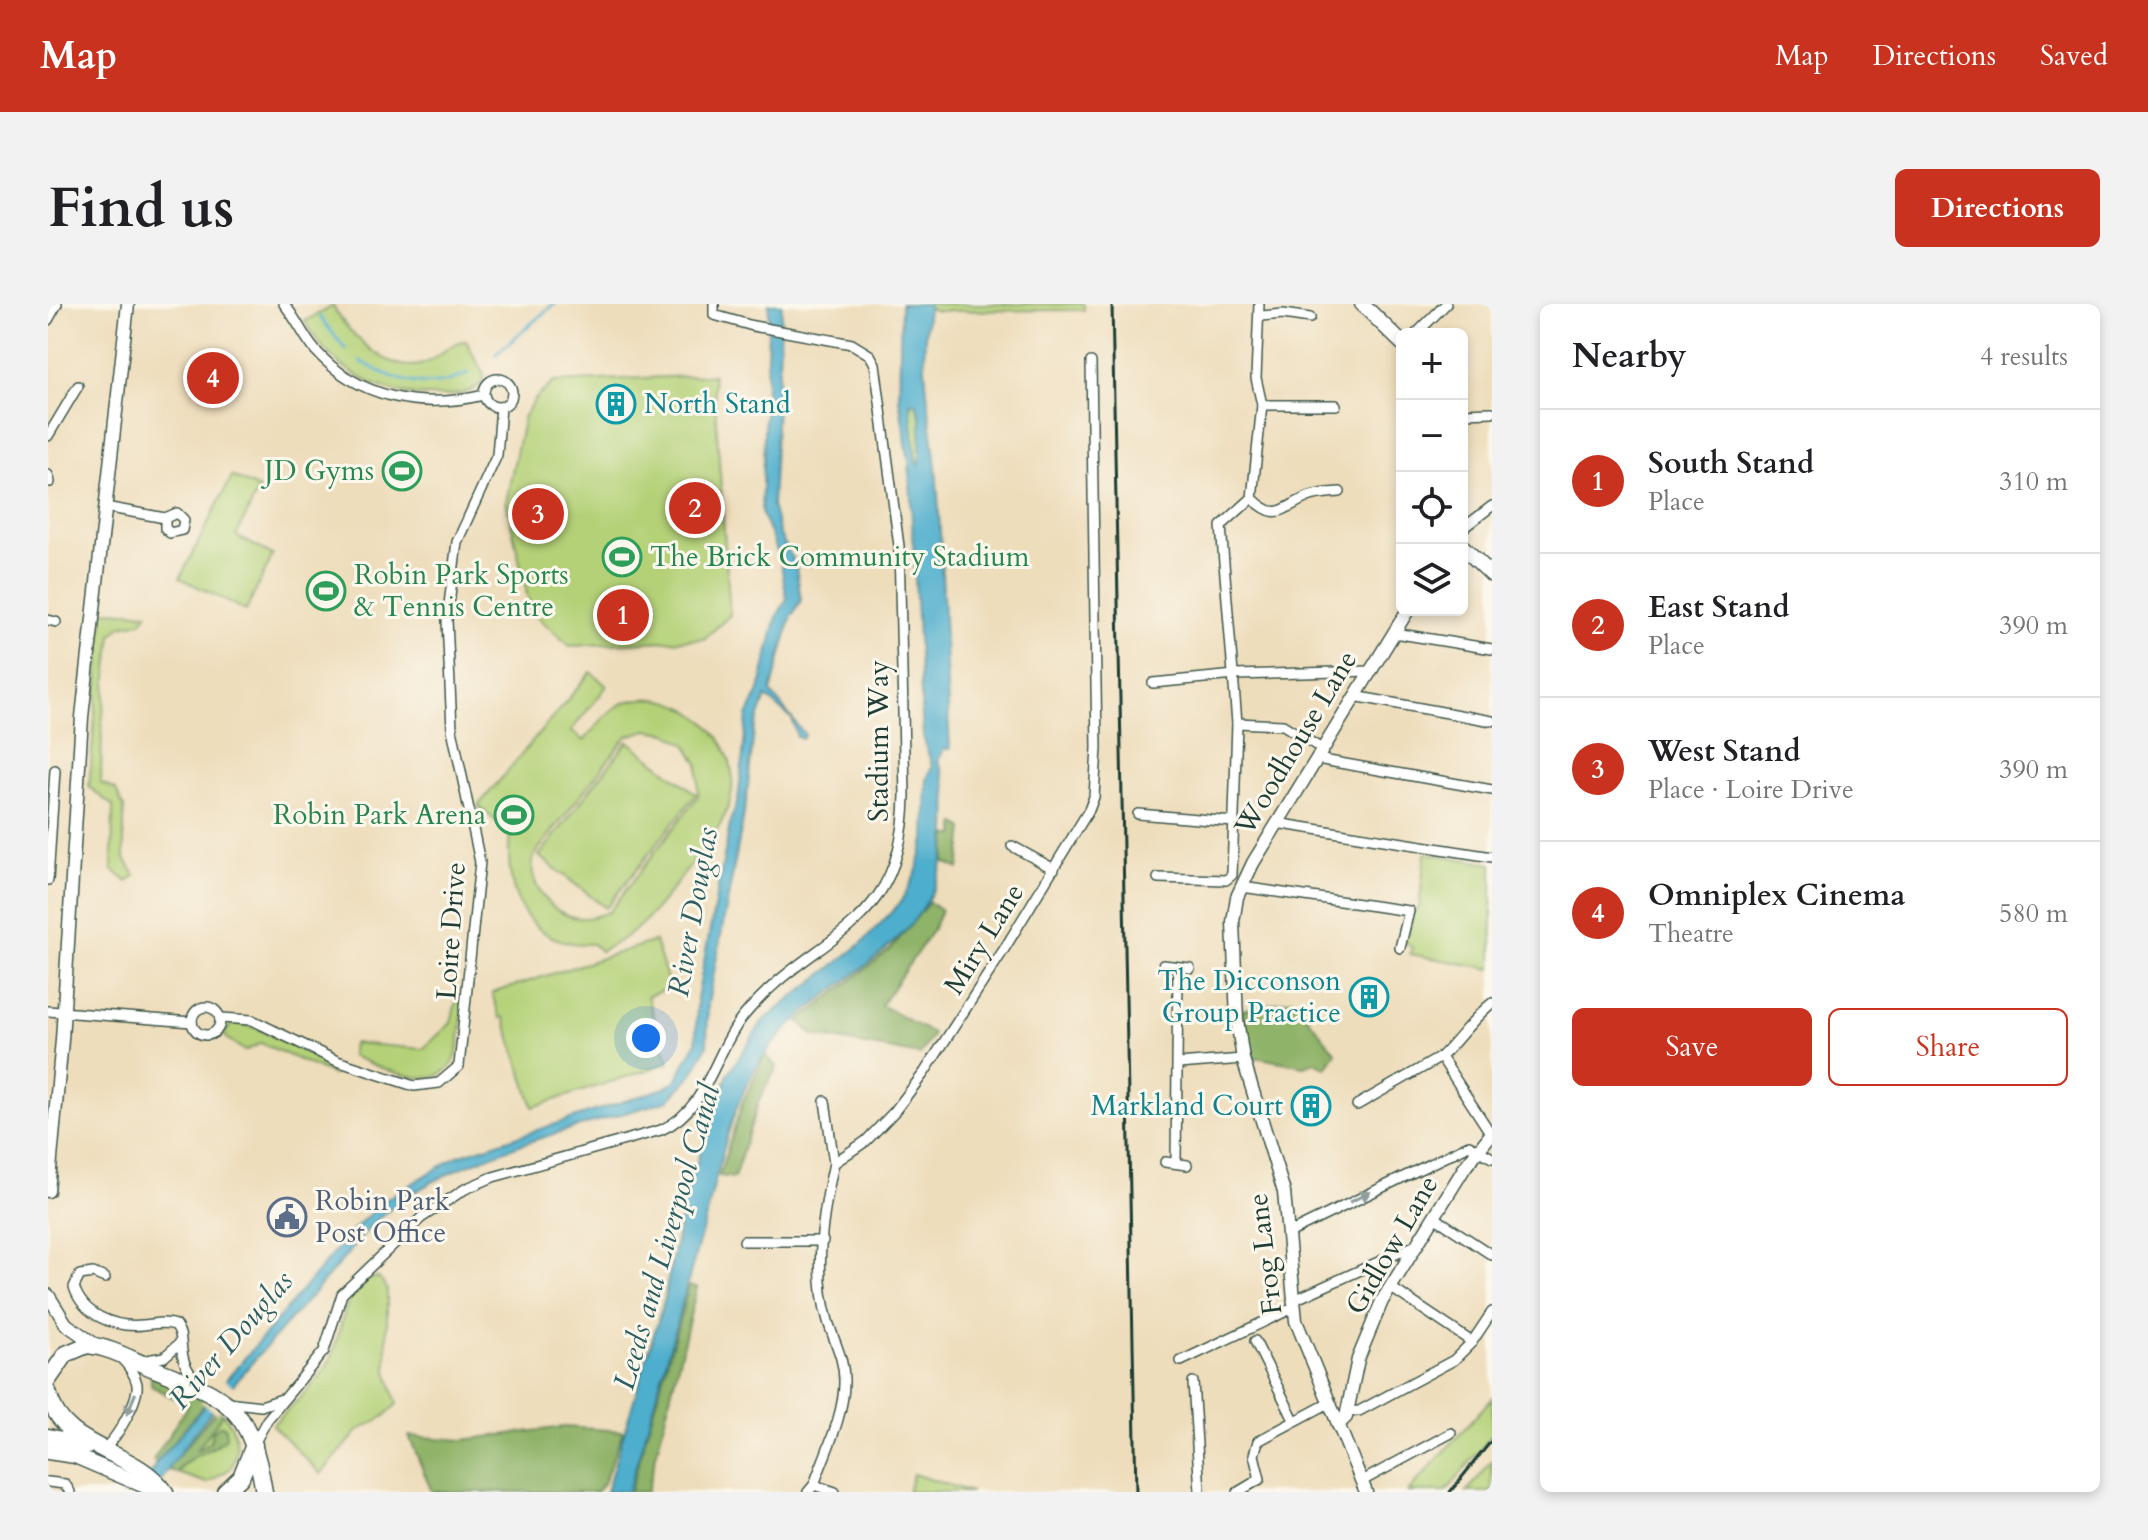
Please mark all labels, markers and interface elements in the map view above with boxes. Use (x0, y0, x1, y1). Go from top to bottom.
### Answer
text: Map (40, 30, 117, 82)
text: Map (1775, 37, 1829, 75)
text: Directions (1873, 37, 1996, 75)
text: Saved (2040, 37, 2108, 75)
button: Directions (1895, 169, 2100, 247)
text: Find us (48, 171, 234, 246)
map controls (1396, 328, 1468, 616)
button: + (1396, 328, 1468, 400)
text: Nearby (1572, 333, 1687, 379)
text: 4 results (1980, 339, 2068, 374)
pin: 4 (187, 348, 239, 408)
building icon: North Stand (595, 383, 637, 425)
place label: North Stand (644, 385, 791, 423)
button: − (1396, 400, 1468, 472)
text: South Stand (1648, 443, 1814, 484)
sports icon: JD Gyms (381, 450, 423, 492)
place label: JD Gyms (260, 452, 374, 490)
text: 1 (1591, 464, 1605, 499)
text: 310 m (1999, 464, 2068, 499)
button: locate (1396, 472, 1468, 544)
pin: 2 (669, 478, 721, 538)
pin: 3 (512, 484, 564, 544)
text: Place (1648, 484, 1705, 519)
sports icon: The Brick Community Stadium (601, 536, 643, 578)
place label: The Brick Community Stadium (650, 538, 1030, 576)
button: layers (1396, 544, 1468, 616)
place label: Robin Park Sports & Tennis Centre (354, 556, 569, 626)
sports icon: Robin Park Sports & Tennis Centre (305, 570, 347, 612)
pin: 1 (597, 585, 649, 645)
text: East Stand (1648, 587, 1790, 628)
text: 2 (1591, 608, 1605, 643)
text: 390 m (1999, 608, 2068, 643)
text: Place (1648, 628, 1705, 663)
street label: Woodhouse Lane (1225, 644, 1366, 843)
street label: Stadium Way (860, 660, 898, 822)
text: West Stand (1648, 731, 1801, 772)
text: 3 (1591, 752, 1605, 787)
text: 390 m (1999, 752, 2068, 787)
text: Place · Loire Drive (1648, 772, 1854, 807)
sports icon: Robin Park Arena (493, 794, 535, 836)
place label: Robin Park Arena (273, 796, 486, 834)
water label: River Douglas (658, 824, 728, 1000)
street label: Loire Drive (427, 861, 475, 1001)
text: Omniplex Cinema (1648, 875, 1905, 916)
street label: Miry Lane (935, 876, 1033, 1002)
text: 4 (1591, 896, 1605, 931)
text: 580 m (1999, 896, 2068, 931)
text: Theatre (1648, 916, 1734, 951)
place label: The Dicconson Group Practice (1157, 962, 1341, 1032)
building icon: The Dicconson Group Practice (1348, 976, 1390, 1018)
button: Save (1572, 1008, 1812, 1086)
button: Share (1828, 1008, 2068, 1086)
your location (626, 1018, 666, 1058)
water label: Leeds and Liverpool Canal (604, 1079, 731, 1395)
building icon: Markland Court (1290, 1085, 1332, 1127)
place label: Markland Court (1091, 1087, 1283, 1125)
street label: Gidlow Lane (1337, 1168, 1447, 1322)
place label: Robin Park Post Office (315, 1182, 450, 1252)
one-way arrow (1349, 1190, 1372, 1204)
street label: Frog Lane (1239, 1191, 1291, 1317)
public building icon: Robin Park Post Office (266, 1196, 308, 1238)
water label: River Douglas (159, 1262, 303, 1418)
one-way arrow (125, 1392, 138, 1416)

